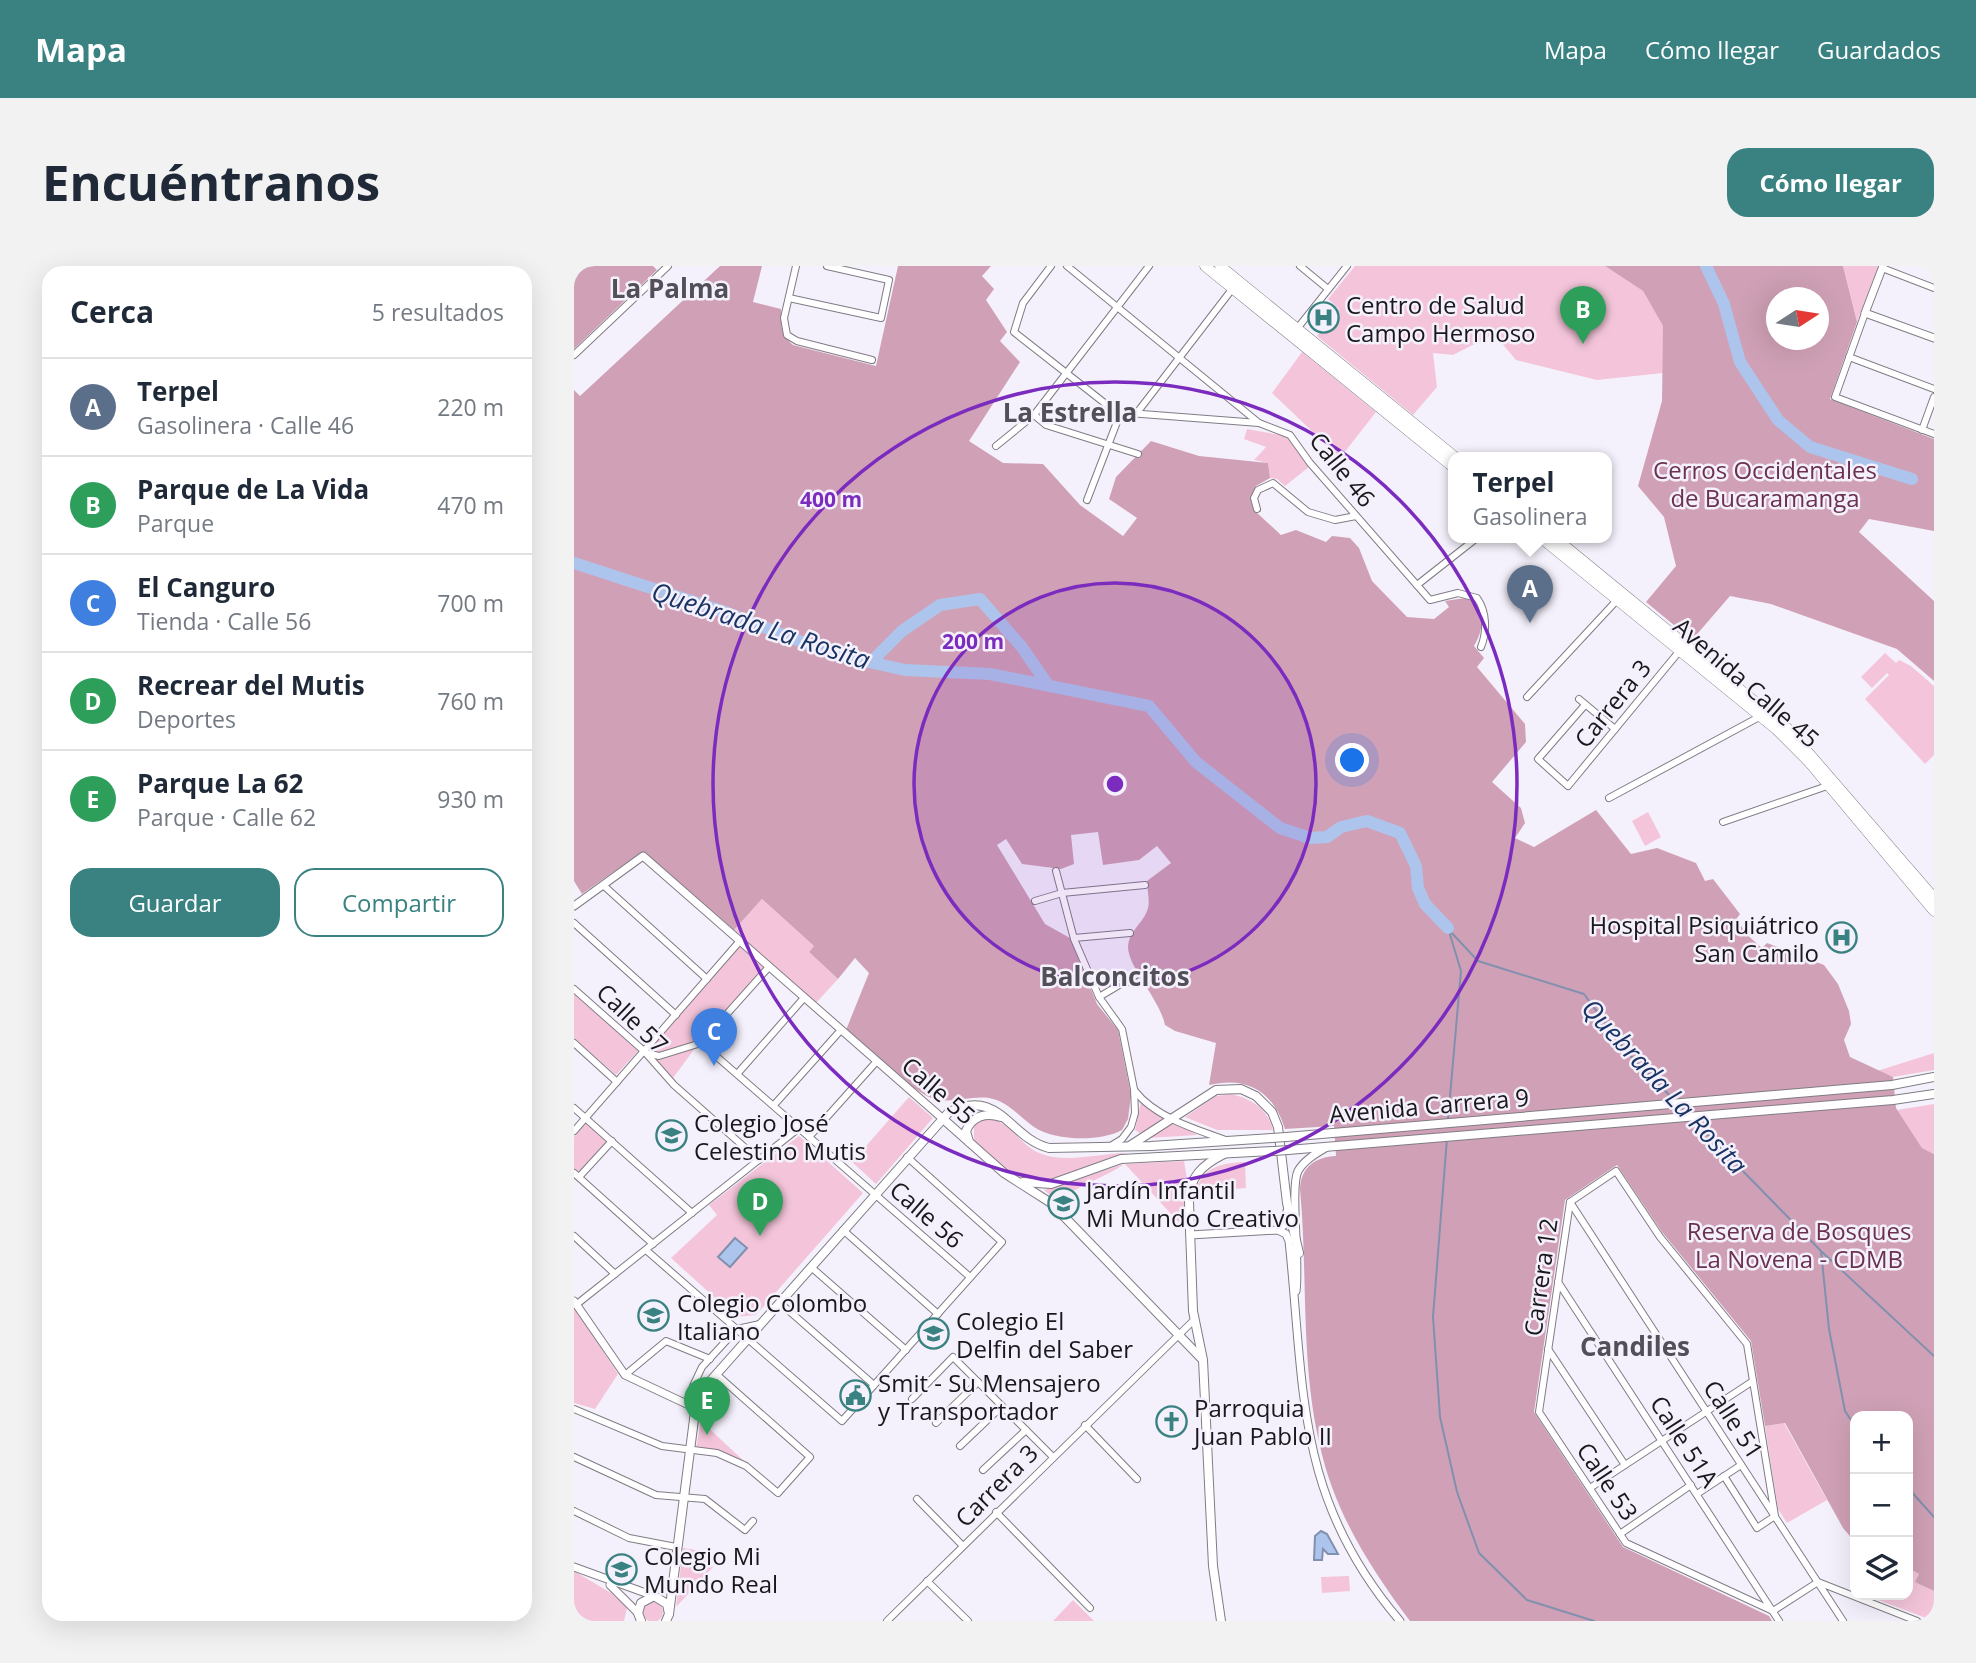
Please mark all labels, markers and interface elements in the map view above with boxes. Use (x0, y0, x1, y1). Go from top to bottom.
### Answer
text: Mapa (35, 27, 127, 72)
text: Mapa (1544, 33, 1607, 66)
text: Cómo llegar (1645, 33, 1779, 66)
text: Guardados (1817, 33, 1941, 66)
button: Cómo llegar (1727, 148, 1934, 217)
text: Encuéntranos (42, 149, 380, 215)
district label: La Palma (611, 270, 729, 306)
pin: B (1560, 286, 1606, 344)
north arrow (1766, 287, 1829, 350)
place label: Centro de Salud Campo Hermoso (1346, 288, 1536, 349)
text: Cerca (70, 291, 154, 332)
text: 5 resultados (372, 296, 504, 328)
hospital icon: Centro de Salud Campo Hermoso (1306, 301, 1340, 335)
text: Terpel (137, 373, 219, 409)
text: A (85, 391, 101, 423)
text: 220 m (437, 391, 504, 423)
district label: La Estrella (1003, 394, 1137, 430)
text: Gasolinera · Calle 46 (137, 409, 354, 441)
street label: Calle 46 (1303, 425, 1383, 513)
popup (1448, 452, 1612, 543)
park label: Cerros Occidentales de Bucaramanga (1653, 453, 1877, 514)
text: Terpel (1472, 464, 1554, 500)
text: Parque de La Vida (137, 471, 369, 507)
text: 400 m (800, 485, 862, 513)
text: B (85, 489, 101, 521)
text: 470 m (437, 489, 504, 521)
text: Gasolinera (1472, 500, 1588, 532)
text: Parque (137, 507, 214, 539)
pin: A (1507, 565, 1553, 623)
text: El Canguro (137, 569, 275, 605)
water label: Quebrada La Rosita (647, 573, 875, 677)
text: C (86, 587, 100, 619)
text: 700 m (437, 587, 504, 619)
text: Tienda · Calle 56 (137, 605, 311, 637)
street label: Avenida Calle 45 (1667, 609, 1827, 755)
text: 200 m (942, 627, 1004, 655)
street label: Carrera 3 (1566, 652, 1658, 754)
text: Recrear del Mutis (137, 667, 365, 703)
text: D (84, 685, 102, 717)
text: 760 m (437, 685, 504, 717)
text: Deportes (137, 703, 236, 735)
your location (1335, 743, 1369, 777)
text: Parque La 62 (137, 765, 303, 801)
centre of rings (1103, 772, 1127, 796)
text: E (87, 783, 99, 815)
text: 930 m (437, 783, 504, 815)
text: Parque · Calle 62 (137, 801, 316, 833)
button: Guardar (70, 868, 280, 937)
button: Compartir (294, 868, 504, 937)
place label: Hospital Psiquiátrico San Camilo (1589, 908, 1819, 969)
hospital icon: Hospital Psiquiátrico San Camilo (1825, 921, 1859, 955)
district label: Balconcitos (1040, 958, 1190, 994)
street label: Calle 57 (590, 976, 676, 1060)
water label: Quebrada La Rosita (1574, 990, 1756, 1182)
pin: C (691, 1008, 737, 1066)
street label: Calle 55 (895, 1049, 983, 1131)
street label: Avenida Carrera 9 (1328, 1080, 1530, 1130)
place label: Colegio José Celestino Mutis (694, 1106, 866, 1167)
school or university icon: Colegio José Celestino Mutis (654, 1119, 688, 1153)
street label: Calle 56 (883, 1173, 971, 1255)
place label: Jardín Infantil Mi Mundo Creativo (1084, 1173, 1299, 1234)
pin: D (737, 1178, 783, 1236)
school or university icon: Jardín Infantil Mi Mundo Creativo (1046, 1186, 1080, 1220)
park label: Reserva de Bosques La Novena - CDMB (1687, 1214, 1911, 1275)
street label: Carrera 12 (1515, 1216, 1565, 1338)
place label: Colegio Colombo Italiano (677, 1286, 867, 1347)
school or university icon: Colegio Colombo Italiano (637, 1299, 671, 1333)
place label: Colegio El Delfin del Saber (956, 1304, 1133, 1365)
school or university icon: Colegio El Delfin del Saber (916, 1317, 950, 1351)
district label: Candiles (1580, 1328, 1690, 1364)
place label: Smit - Su Mensajero y Transportador (878, 1366, 1101, 1427)
street label: Calle 51 (1696, 1373, 1772, 1465)
pin: E (684, 1377, 730, 1435)
public building icon: Smit - Su Mensajero y Transportador (838, 1379, 872, 1413)
street label: Calle 51A (1643, 1389, 1727, 1494)
place label: Parroquia Juan Pablo II (1192, 1391, 1332, 1452)
church icon: Parroquia Juan Pablo II (1154, 1404, 1188, 1438)
map controls (1850, 1411, 1913, 1600)
button: + (1850, 1411, 1913, 1474)
street label: Calle 53 (1570, 1435, 1646, 1527)
street label: Carrera 3 (947, 1436, 1045, 1534)
button: − (1850, 1474, 1913, 1537)
button: layers (1850, 1537, 1913, 1600)
place label: Colegio Mi Mundo Real (644, 1539, 778, 1600)
school or university icon: Colegio Mi Mundo Real (604, 1552, 638, 1586)

